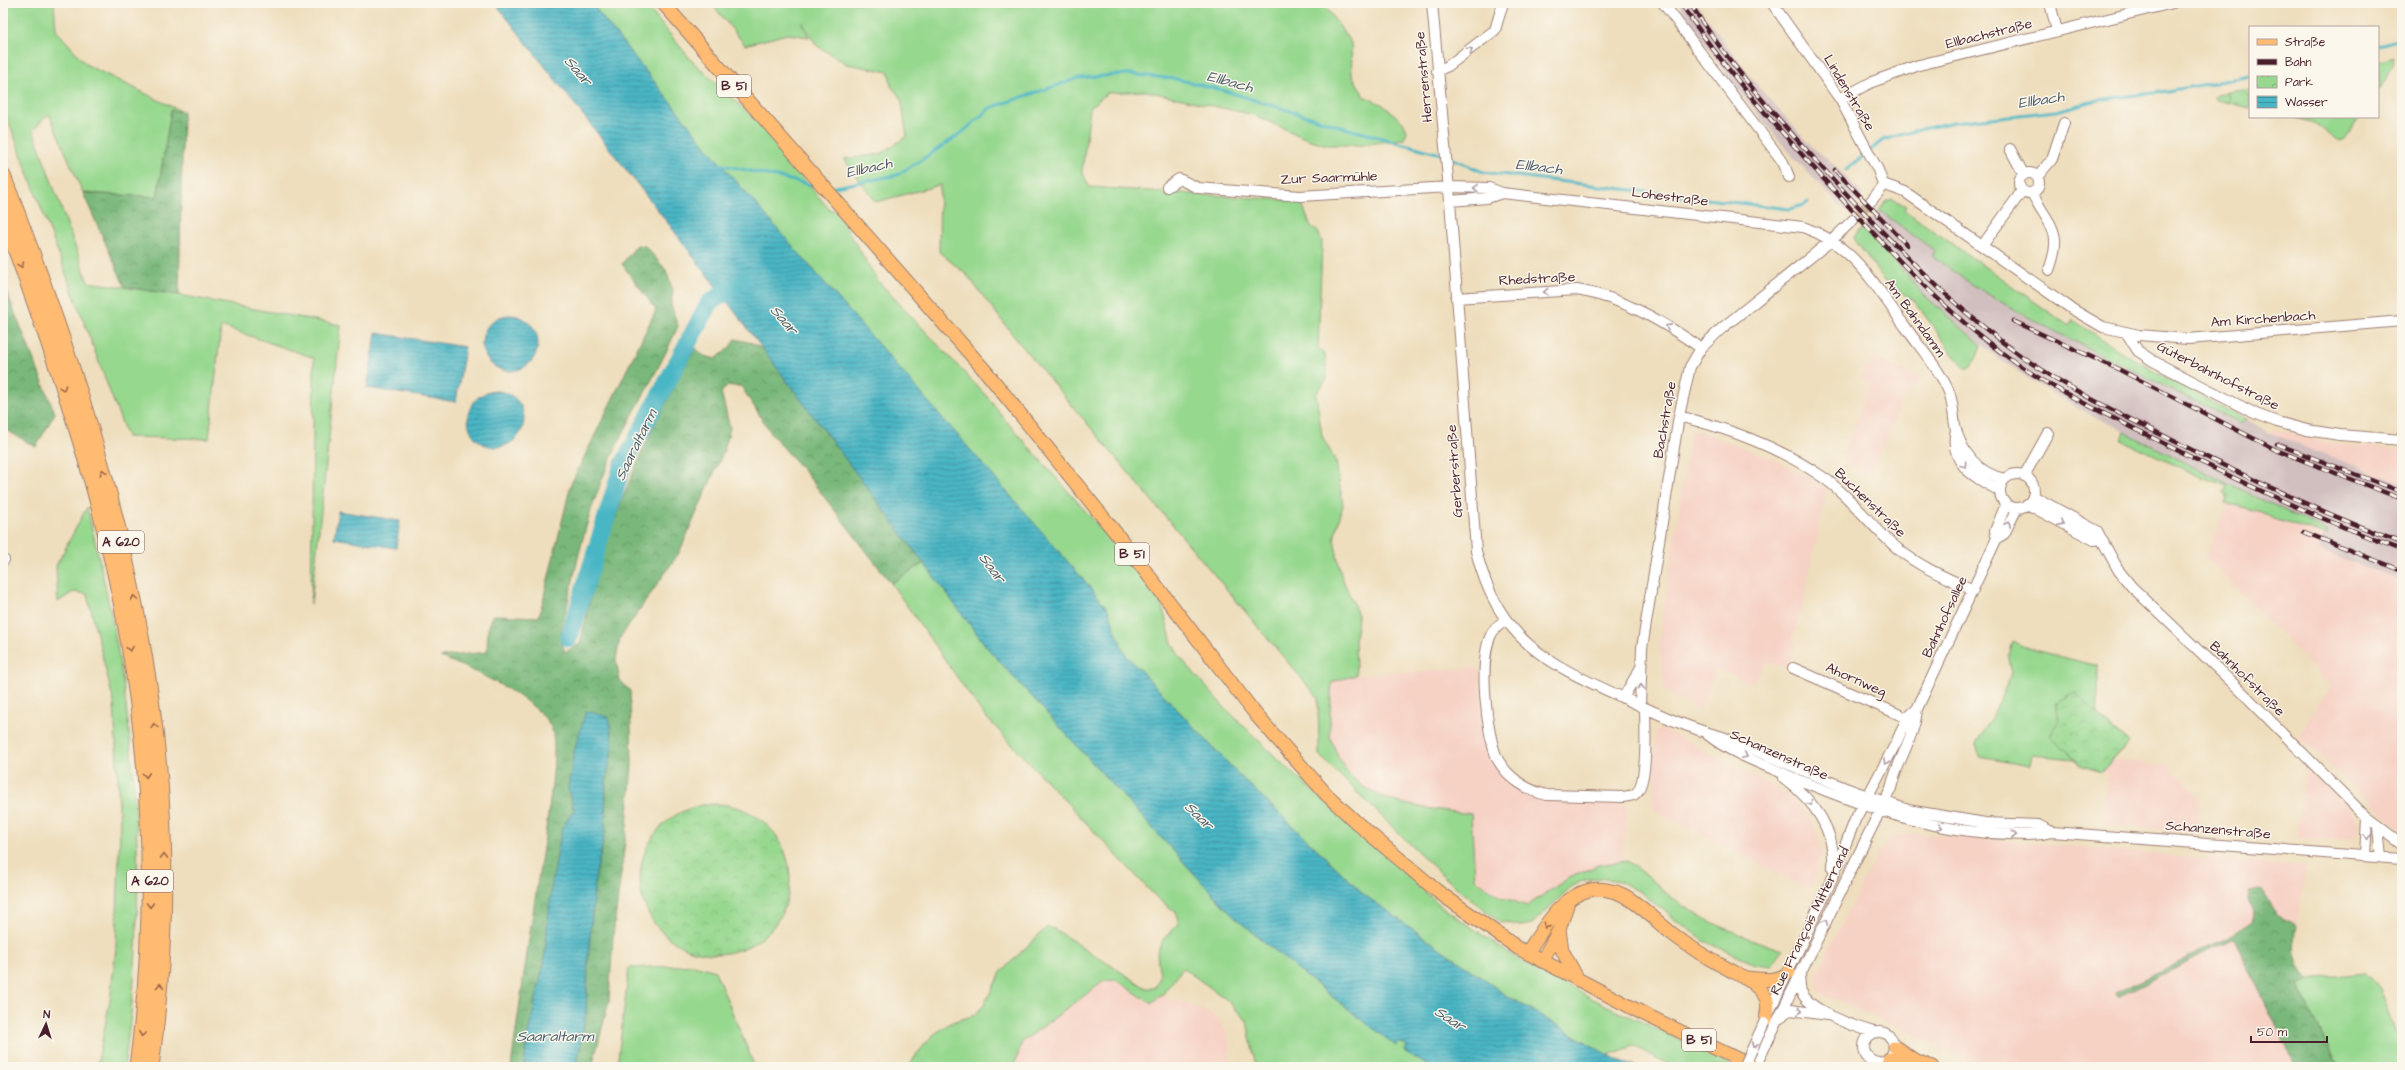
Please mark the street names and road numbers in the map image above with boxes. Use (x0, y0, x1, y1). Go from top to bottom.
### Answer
street label: Ellbachstraße (1944, 13, 2035, 54)
street label: Herrenstraße (1410, 30, 1438, 123)
street label: Lindenstraße (1818, 51, 1880, 135)
road number: B 51 (717, 75, 751, 97)
street label: Zur Saarmühle (1280, 166, 1378, 190)
street label: Lohestraße (1630, 182, 1710, 212)
street label: Rhedstraße (1498, 267, 1576, 291)
street label: Am Bahndamm (1880, 275, 1950, 361)
street label: Am Kirchenbach (2210, 305, 2316, 333)
street label: Güterbahnhofstraße (2153, 336, 2283, 416)
street label: Bachstraße (1648, 379, 1682, 460)
street label: Gerberstraße (1442, 423, 1468, 518)
street label: Buchenstraße (1830, 464, 1911, 543)
road number: A 620 (98, 531, 144, 553)
road number: B 51 (1115, 543, 1149, 565)
street label: Bahnhofsallee (1917, 573, 1973, 661)
street label: Bahnhofstraße (2205, 637, 2289, 721)
street label: Ahornweg (1822, 658, 1890, 702)
street label: Schanzenstraße (1727, 724, 1832, 786)
street label: Schanzenstraße (2165, 815, 2272, 845)
street label: Rue François Mitterrand (1765, 844, 1855, 998)
road number: A 620 (127, 870, 173, 892)
road number: B 51 (1682, 1029, 1716, 1051)

